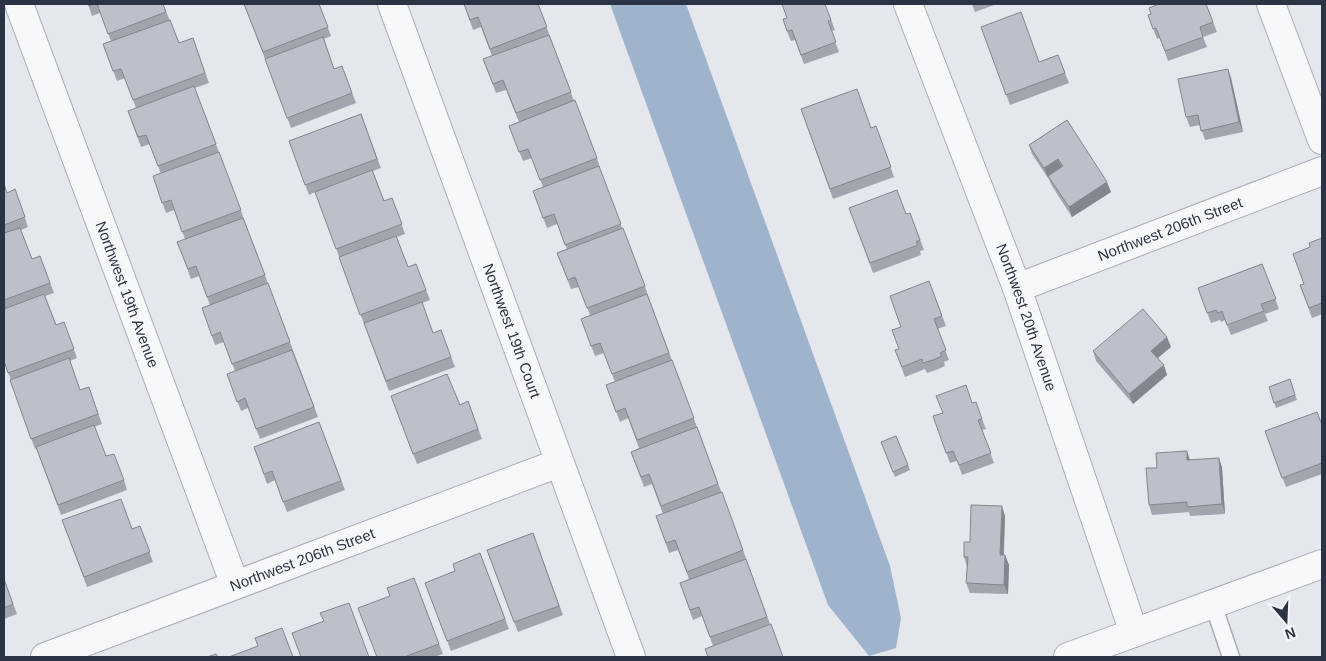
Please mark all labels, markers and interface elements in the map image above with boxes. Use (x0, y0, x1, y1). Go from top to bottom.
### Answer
street label: Northwest 206th Street (1095, 193, 1245, 264)
street label: Northwest 19th Avenue (93, 219, 162, 370)
street label: Northwest 20th Avenue (993, 241, 1060, 393)
street label: Northwest 19th Court (480, 261, 545, 401)
street label: Northwest 206th Street (227, 524, 378, 594)
north arrow (1261, 596, 1311, 646)
text: N (1283, 624, 1298, 643)

